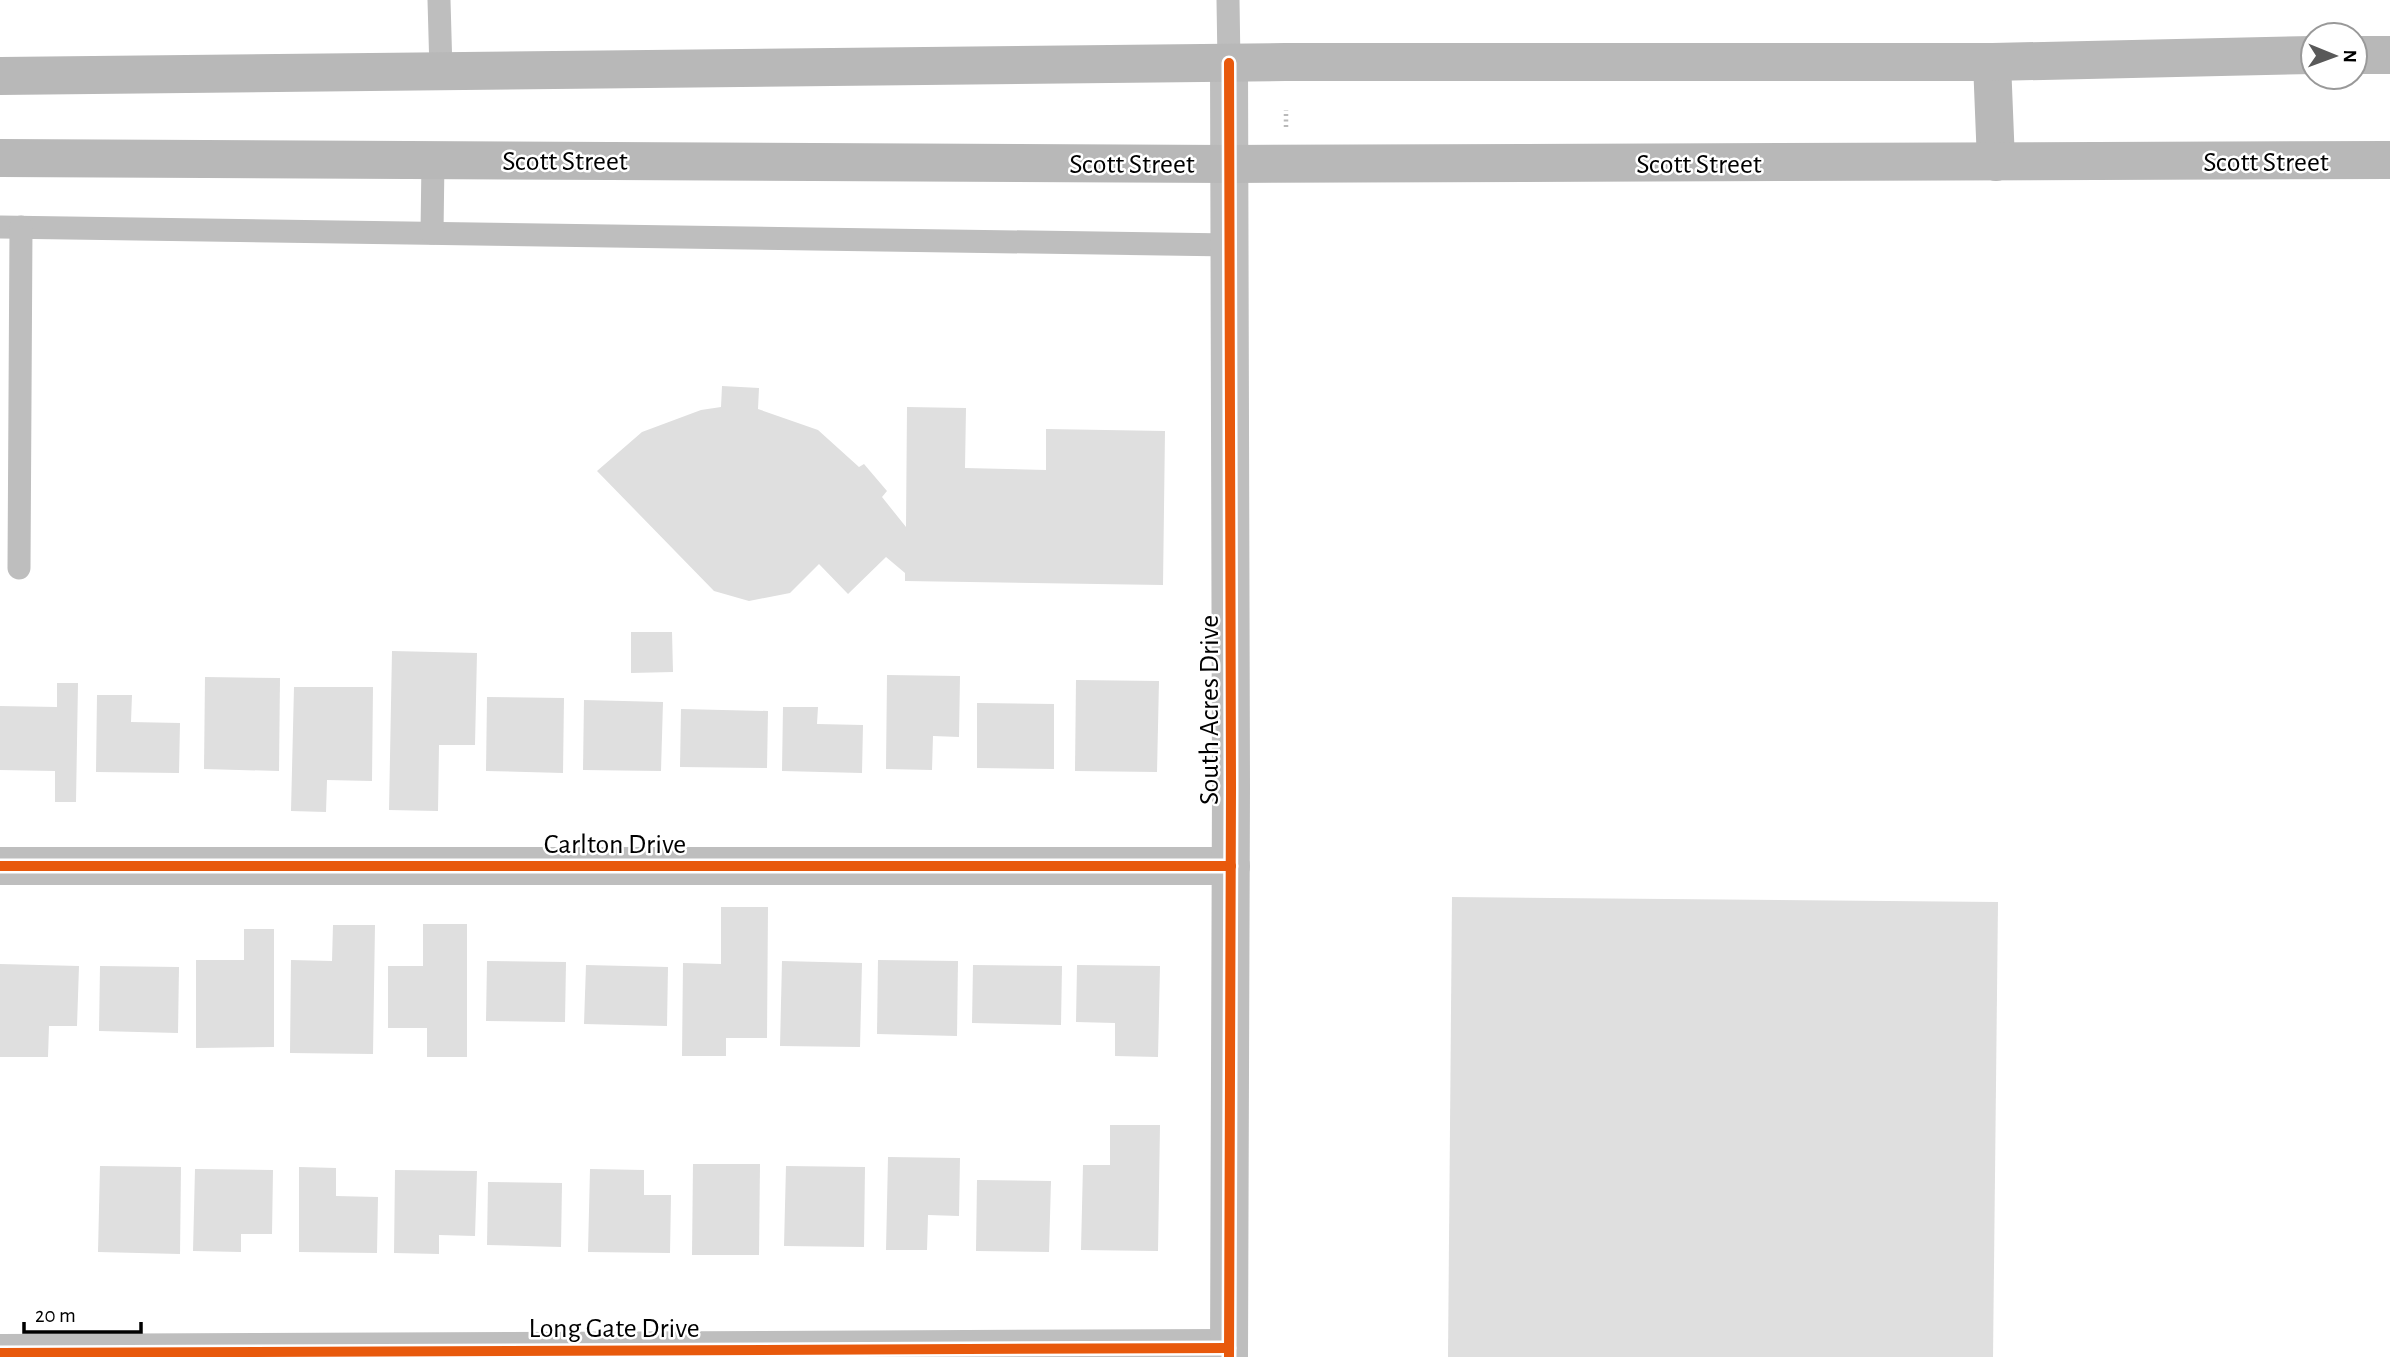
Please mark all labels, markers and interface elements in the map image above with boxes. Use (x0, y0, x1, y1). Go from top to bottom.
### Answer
north arrow (2299, 21, 2369, 91)
text: N (2340, 49, 2359, 63)
street label: Scott Street (502, 148, 628, 176)
street label: Scott Street (2203, 149, 2329, 177)
street label: Scott Street (1069, 151, 1195, 179)
street label: Scott Street (1636, 151, 1762, 179)
street label: South Acres Drive (1196, 615, 1224, 805)
street label: Carlton Drive (544, 831, 686, 859)
scale bar (24, 1290, 142, 1334)
text: 20 m (35, 1305, 76, 1326)
street label: Long Gate Drive (528, 1315, 700, 1343)

